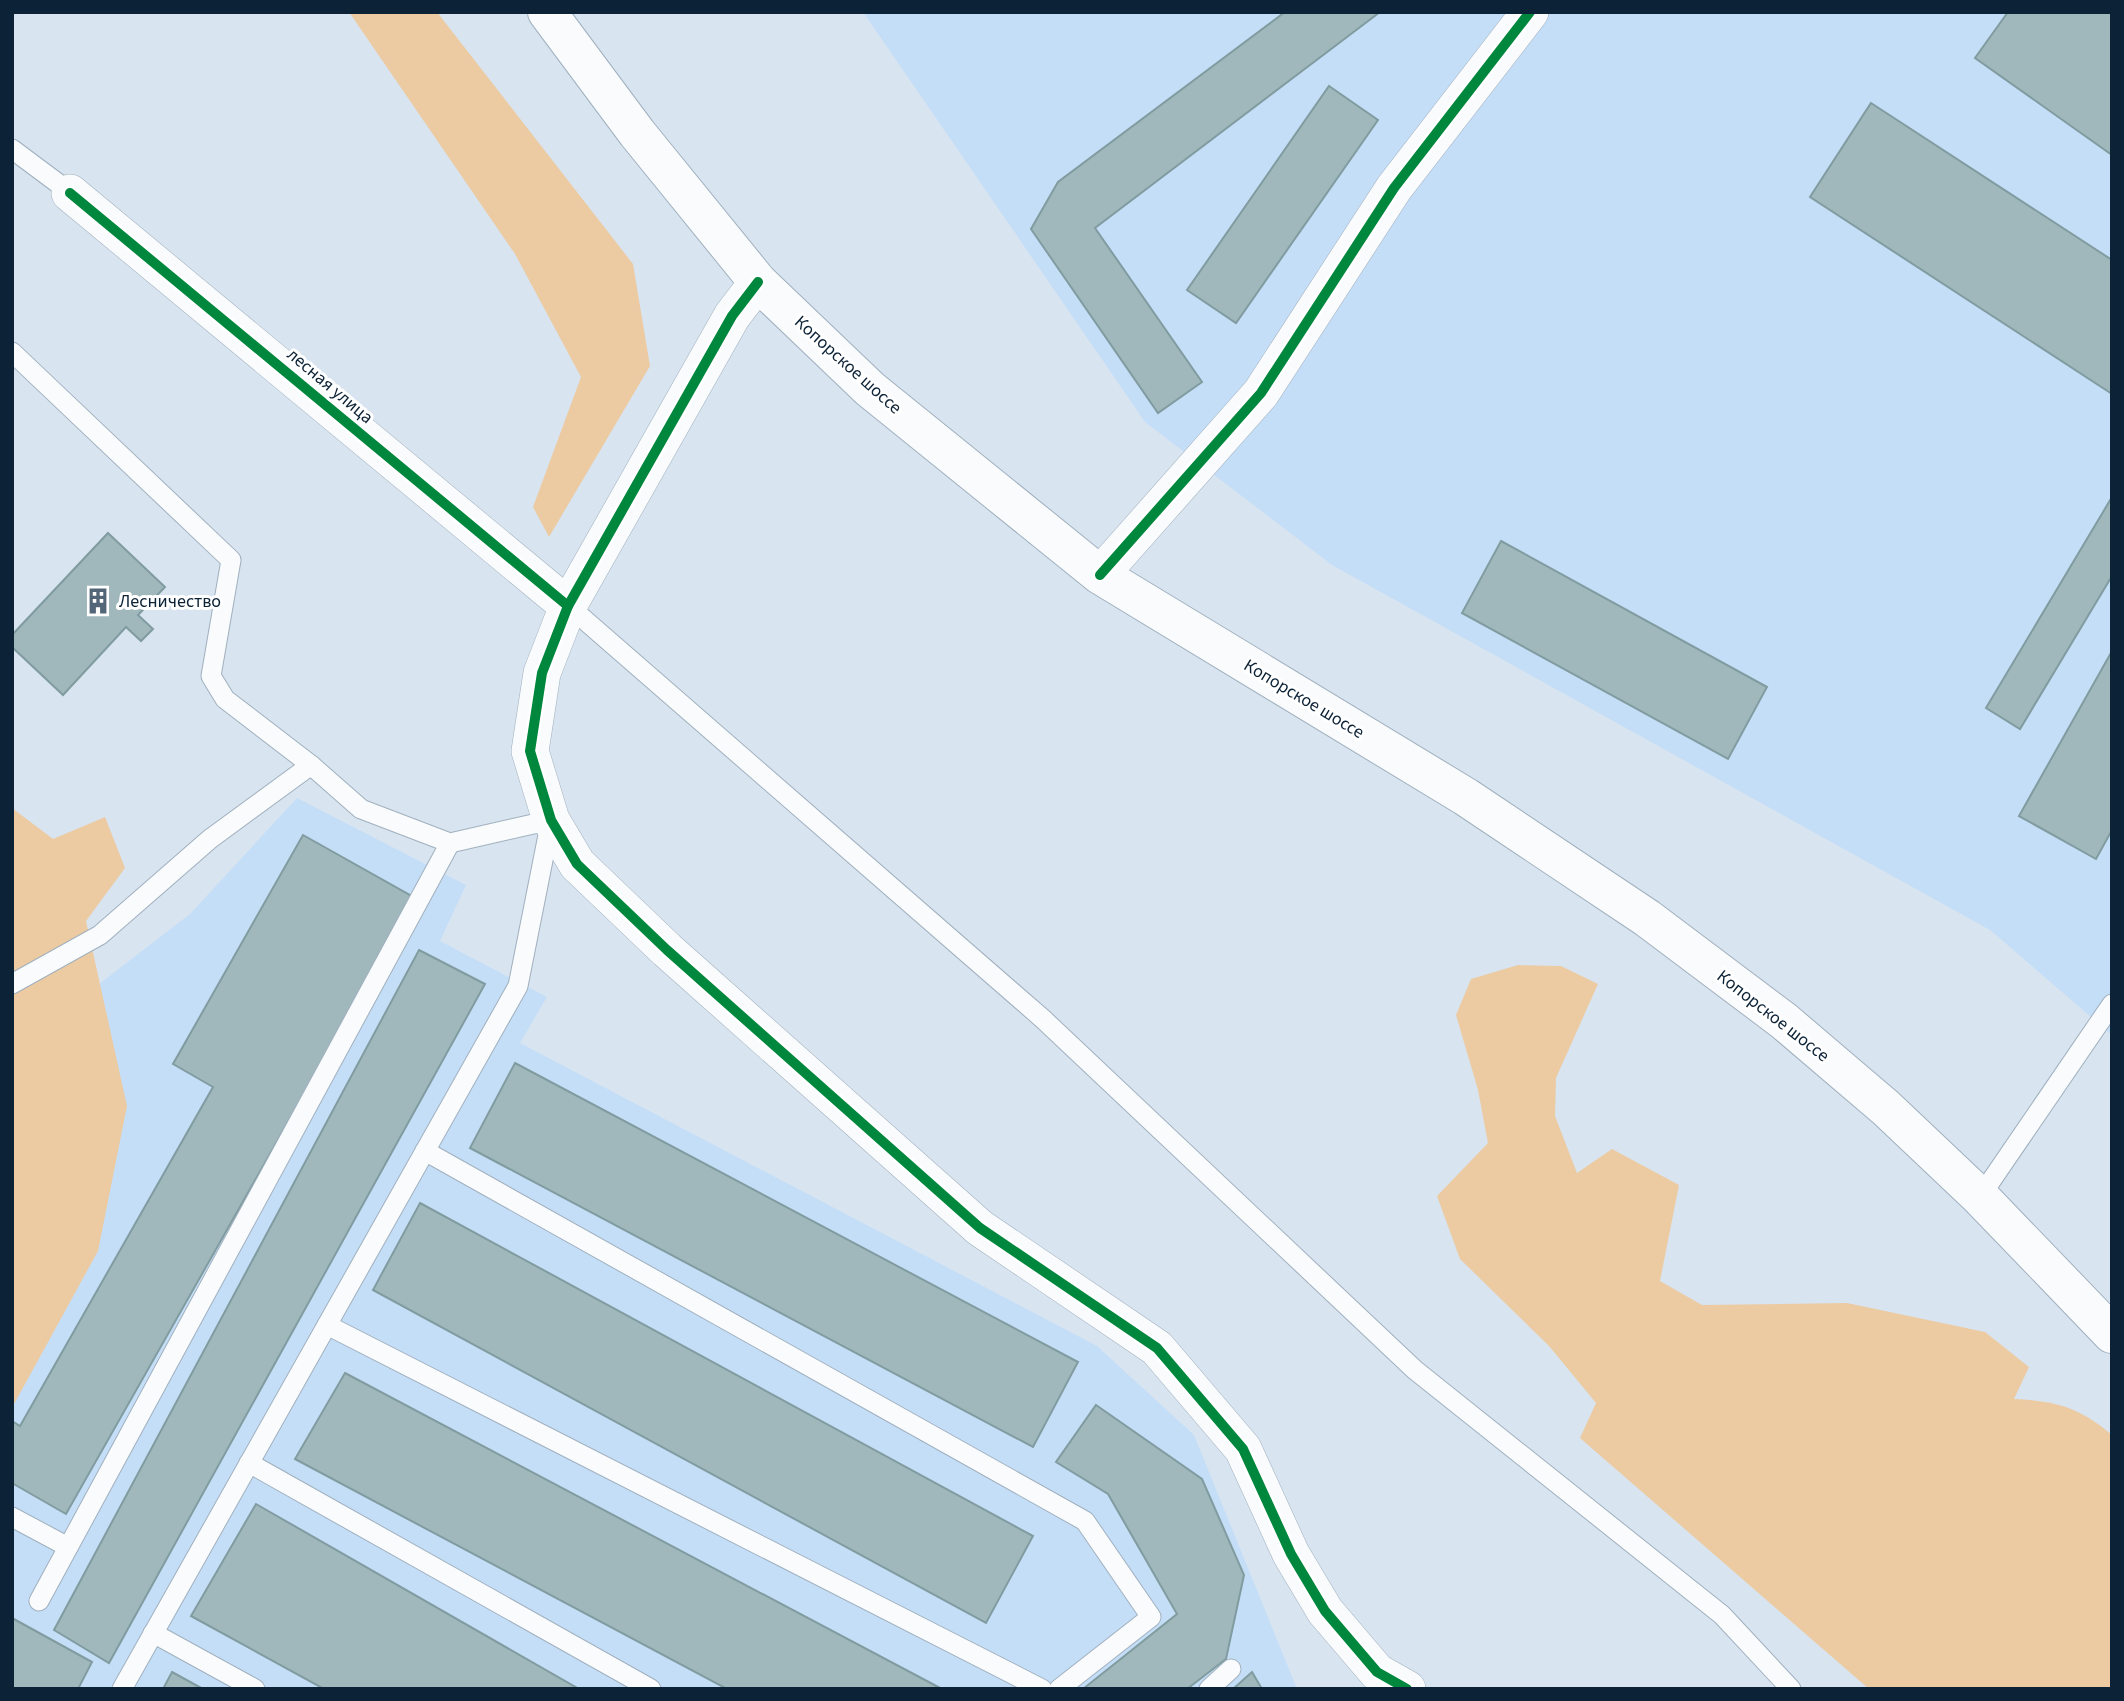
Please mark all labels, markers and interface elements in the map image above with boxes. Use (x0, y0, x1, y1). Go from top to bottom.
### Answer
street label: Копорское шоссе (789, 310, 907, 420)
street label: лесная улица (281, 342, 379, 430)
building icon: Лесничество (83, 586, 113, 616)
place label: Лесничество (119, 589, 221, 614)
street label: Копорское шоссе (1239, 653, 1369, 745)
street label: Копорское шоссе (1711, 964, 1835, 1068)

